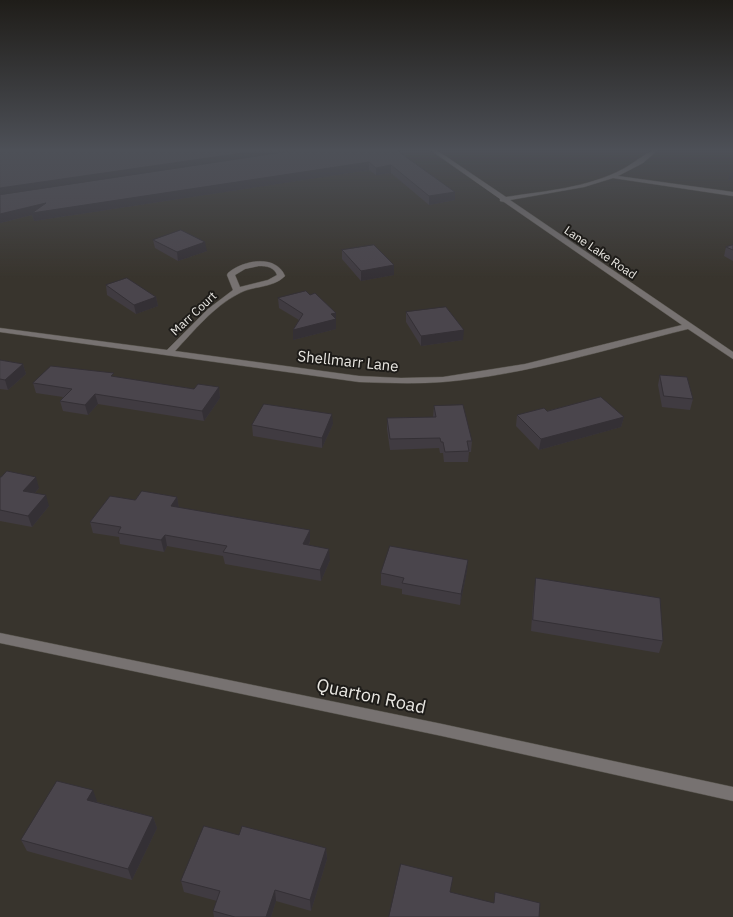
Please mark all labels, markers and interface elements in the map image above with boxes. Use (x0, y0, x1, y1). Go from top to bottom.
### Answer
street label: Lane Lake Road (561, 223, 639, 283)
street label: Marr Court (168, 289, 220, 339)
street label: Shellmarr Lane (297, 348, 399, 376)
street label: Quarton Road (314, 675, 428, 719)

